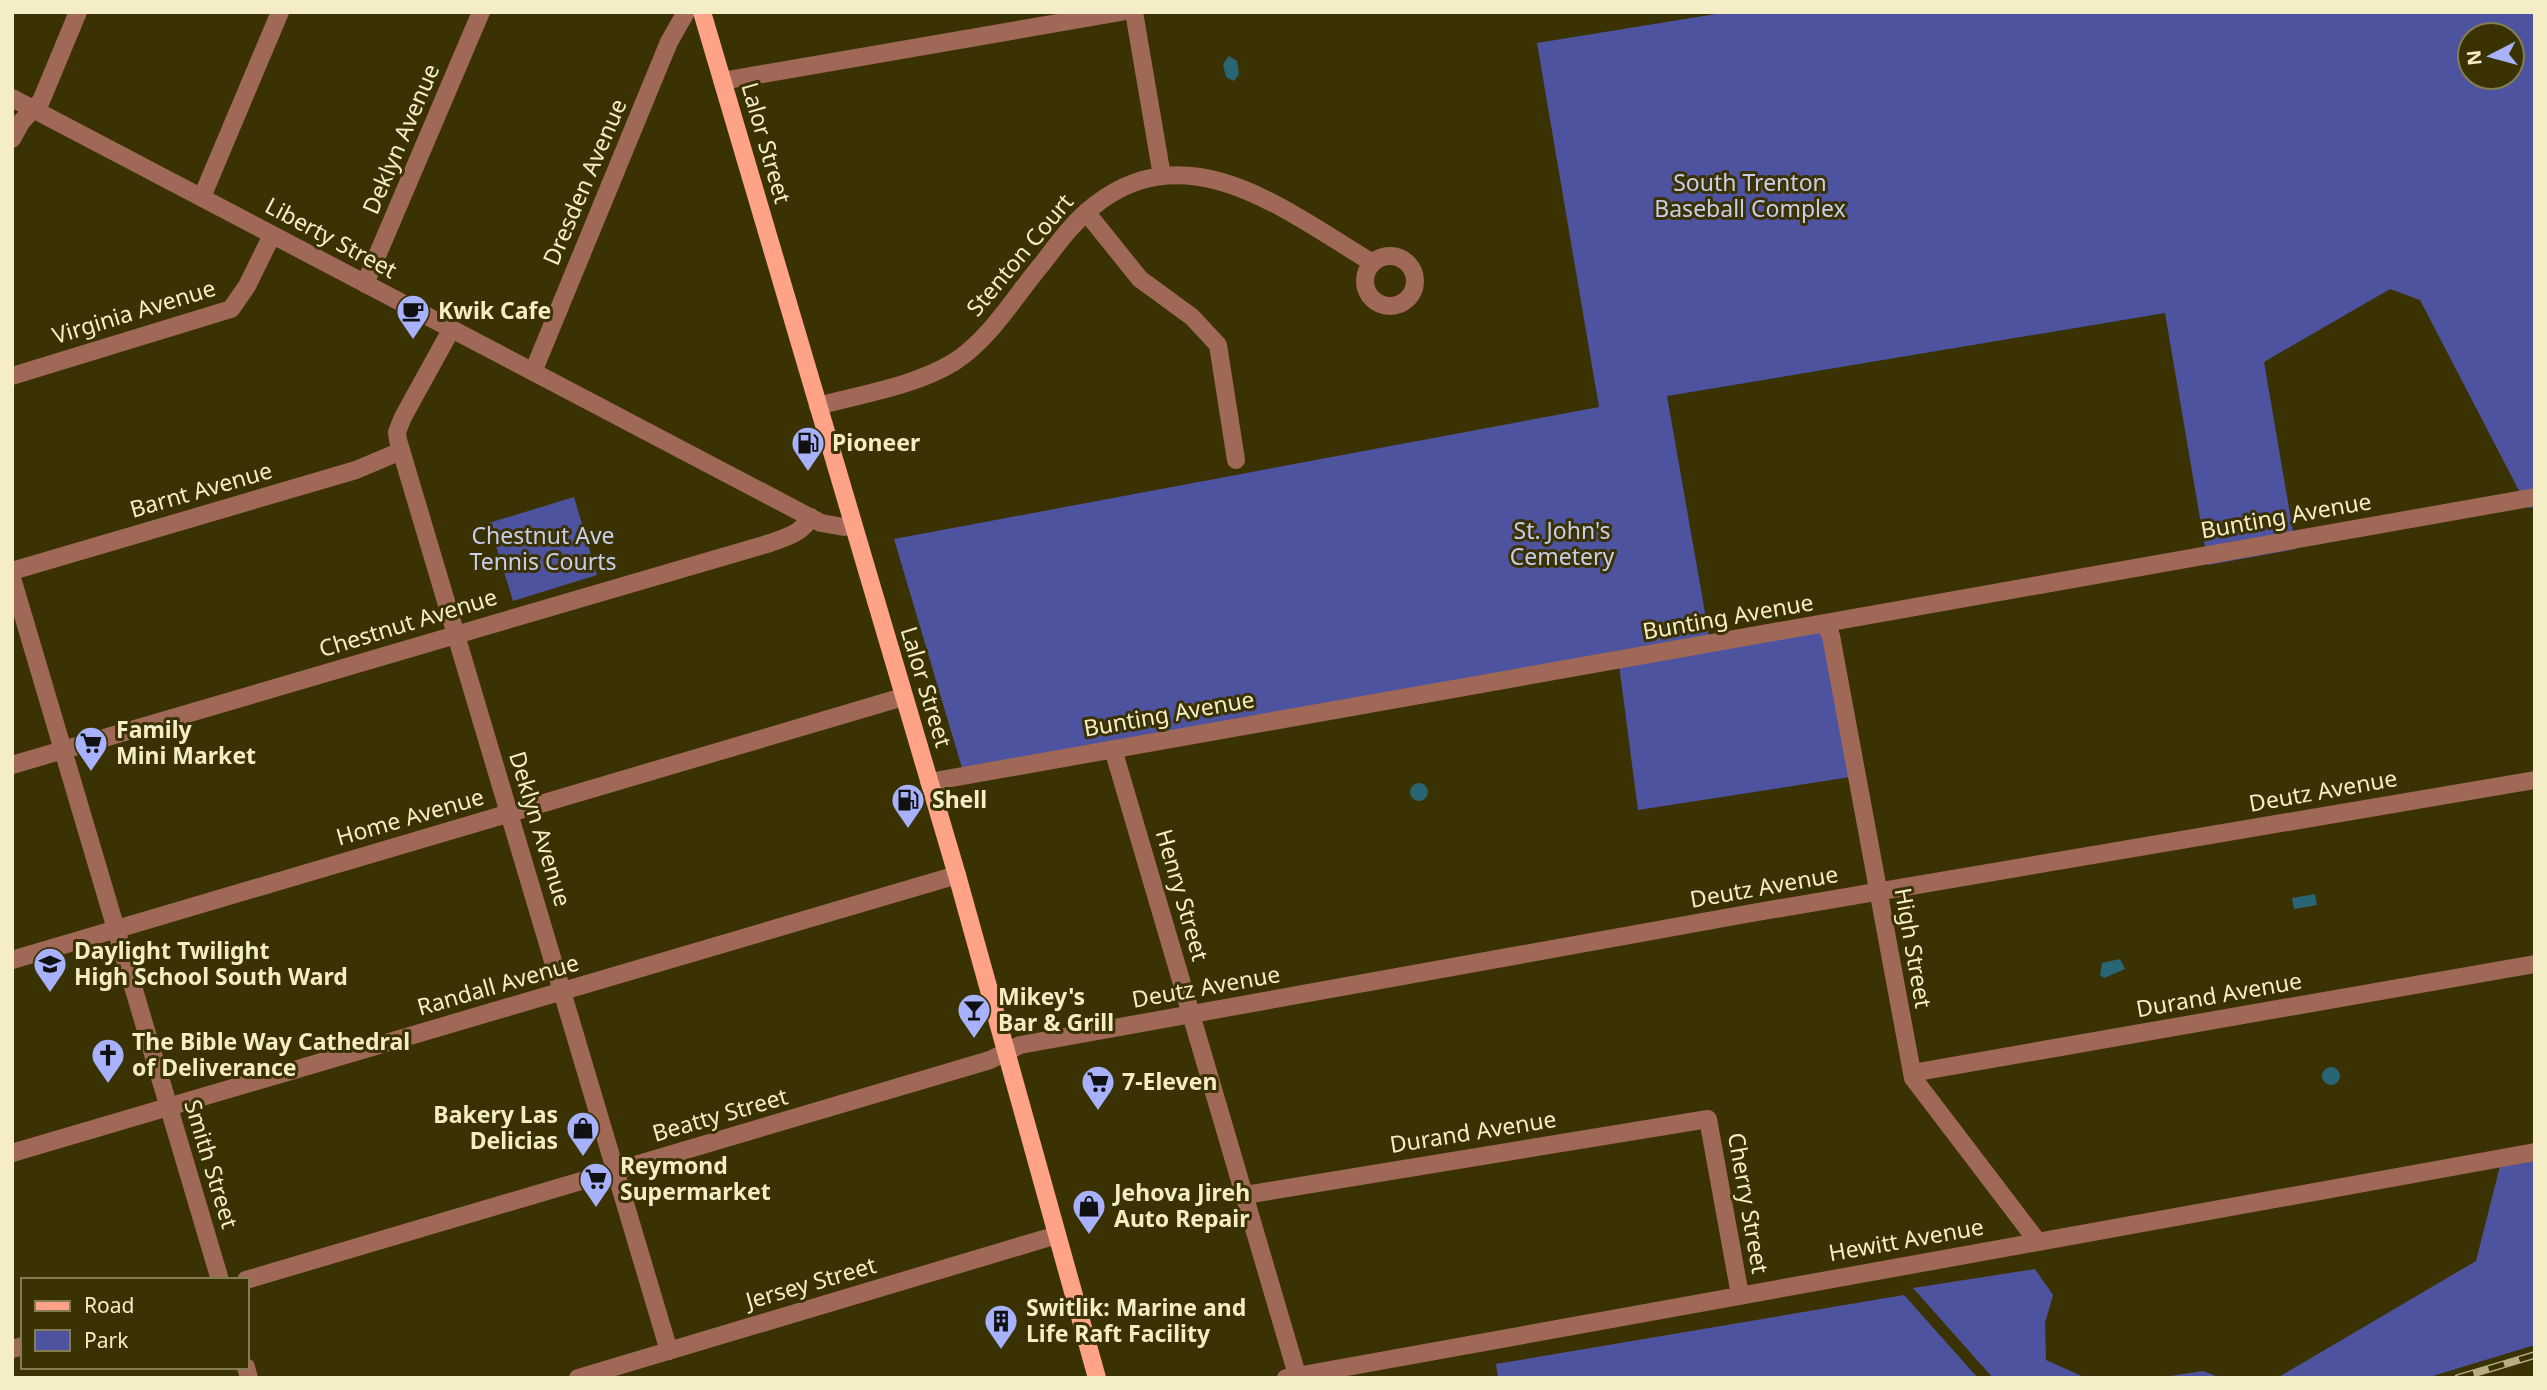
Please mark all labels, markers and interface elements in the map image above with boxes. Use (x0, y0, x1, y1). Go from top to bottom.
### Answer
north arrow (2456, 21, 2526, 91)
text: N (2460, 49, 2488, 67)
street label: Deklyn Avenue (354, 58, 446, 219)
street label: Lalor Street (734, 78, 799, 207)
street label: Dresden Avenue (535, 93, 634, 270)
park label: South Trenton Baseball Complex (1654, 166, 1846, 224)
street label: Stenton Court (958, 186, 1080, 322)
street label: Liberty Street (260, 189, 403, 285)
street label: Virginia Avenue (48, 271, 219, 351)
cafe icon: Kwik Cafe (394, 292, 432, 341)
place label: Kwik Cafe (438, 294, 551, 326)
fuel station icon: Pioneer (789, 424, 827, 473)
place label: Pioneer (832, 426, 920, 458)
street label: Barnt Avenue (126, 453, 276, 525)
street label: Bunting Avenue (2198, 484, 2374, 546)
park label: St. John's Cemetery (1510, 514, 1615, 572)
park label: Chestnut Ave Tennis Courts (470, 519, 617, 577)
street label: Chestnut Avenue (315, 580, 501, 664)
street label: Bunting Avenue (1640, 585, 1816, 647)
street label: Lalor Street (893, 622, 960, 751)
street label: Bunting Avenue (1081, 682, 1257, 744)
place label: Family Mini Market (116, 713, 256, 771)
supermarket icon: Family Mini Market (72, 724, 110, 773)
street label: Deklyn Avenue (502, 747, 580, 910)
street label: Deutz Avenue (2246, 761, 2399, 819)
street label: Home Avenue (332, 780, 487, 852)
fuel station icon: Shell (889, 781, 927, 830)
place label: Shell (932, 783, 987, 815)
street label: Henry Street (1149, 825, 1217, 964)
street label: Deutz Avenue (1687, 857, 1840, 915)
street label: High Street (1888, 885, 1940, 1010)
place label: Daylight Twilight High School South Ward (74, 934, 348, 992)
school or university icon: Daylight Twilight High School South Ward (31, 945, 69, 994)
street label: Randall Avenue (413, 946, 582, 1022)
street label: Deutz Avenue (1129, 957, 1282, 1015)
street label: Durand Avenue (2133, 964, 2304, 1024)
place label: Mikey's Bar & Grill (998, 980, 1114, 1038)
bar icon: Mikey's Bar & Grill (955, 991, 993, 1040)
place label: The Bible Way Cathedral of Deliverance (132, 1025, 410, 1083)
church icon: The Bible Way Cathedral of Deliverance (89, 1036, 127, 1085)
supermarket icon: 7-Eleven (1079, 1063, 1117, 1112)
place label: 7-Eleven (1122, 1065, 1217, 1097)
street label: Beatty Street (648, 1079, 791, 1149)
street label: Smith Street (177, 1096, 247, 1232)
place label: Bakery Las Delicias (433, 1098, 558, 1156)
street label: Durand Avenue (1387, 1102, 1558, 1160)
shop icon: Bakery Las Delicias (564, 1109, 602, 1158)
street label: Cherry Street (1721, 1130, 1777, 1276)
place label: Reymond Supermarket (620, 1149, 771, 1207)
supermarket icon: Reymond Supermarket (577, 1160, 615, 1209)
place label: Jehova Jireh Auto Repair (1112, 1176, 1250, 1234)
shop icon: Jehova Jireh Auto Repair (1070, 1187, 1108, 1236)
street label: Hewitt Avenue (1826, 1210, 1986, 1268)
street label: Jersey Street (740, 1248, 880, 1316)
legend (21, 1278, 248, 1369)
text: Road (84, 1291, 134, 1319)
place label: Switlik: Marine and Life Raft Facility (1026, 1291, 1246, 1349)
building icon: Switlik: Marine and Life Raft Facility (982, 1302, 1020, 1351)
text: Park (84, 1326, 129, 1354)

